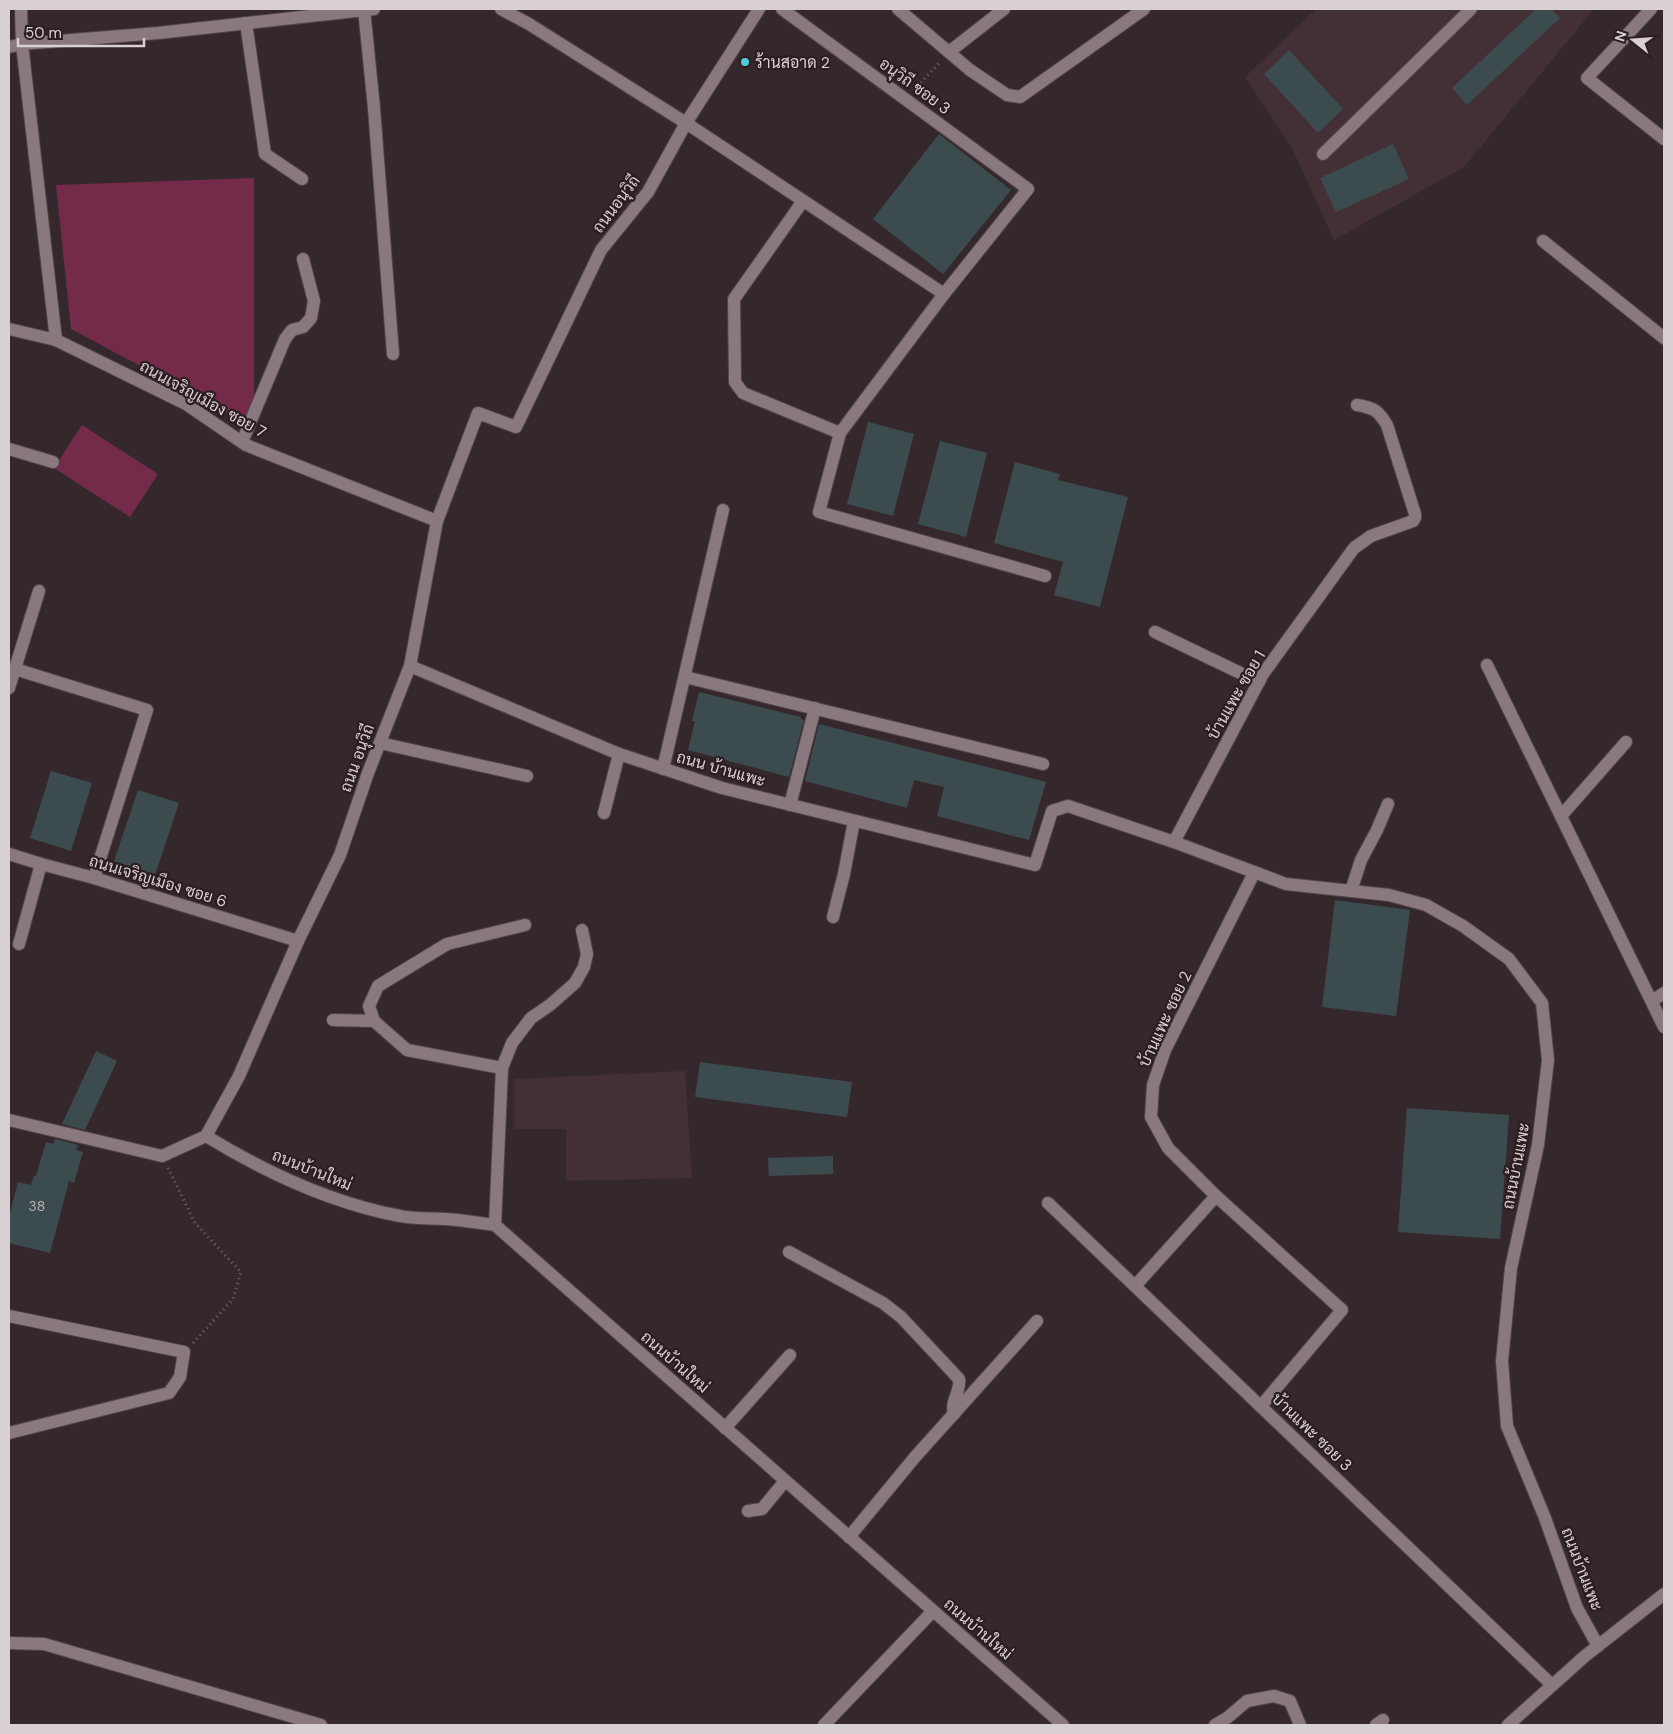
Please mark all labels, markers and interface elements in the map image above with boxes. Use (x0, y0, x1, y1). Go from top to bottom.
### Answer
scale bar (18, 15, 144, 47)
north arrow (1608, 15, 1658, 65)
text: 50 m (25, 23, 62, 43)
text: N (1610, 29, 1631, 44)
place label: ร้านสอาด 2 (755, 52, 830, 73)
street label: อนุวิถี ซอย 3 (874, 52, 956, 120)
marker: ร้านสอาด 2 (739, 56, 751, 68)
street label: ถนนอนุวิถี (587, 170, 645, 238)
street label: ถนนเจริญเมือง ซอย 7 (136, 356, 270, 442)
street label: บ้านแพะ ซอย 1 (1202, 647, 1270, 743)
street label: ถนน อนุวิถี (334, 721, 380, 795)
street label: ถนน บ้านแพะ (674, 746, 768, 792)
street label: ถนนเจริญเมือง ซอย 6 (87, 850, 229, 912)
street label: บ้านแพะ ซอย 2 (1134, 968, 1196, 1070)
street label: ถนนบ้านแพะ (1497, 1121, 1535, 1211)
street label: ถนนบ้านใหม่ (269, 1144, 355, 1195)
house number: 38 (29, 1197, 45, 1215)
street label: ถนนบ้านใหม่ (636, 1326, 714, 1397)
street label: บ้านแพะ ซอย 3 (1267, 1388, 1357, 1476)
street label: ถนนบ้านแพะ (1557, 1524, 1607, 1614)
street label: ถนนบ้านใหม่ (939, 1593, 1017, 1664)

